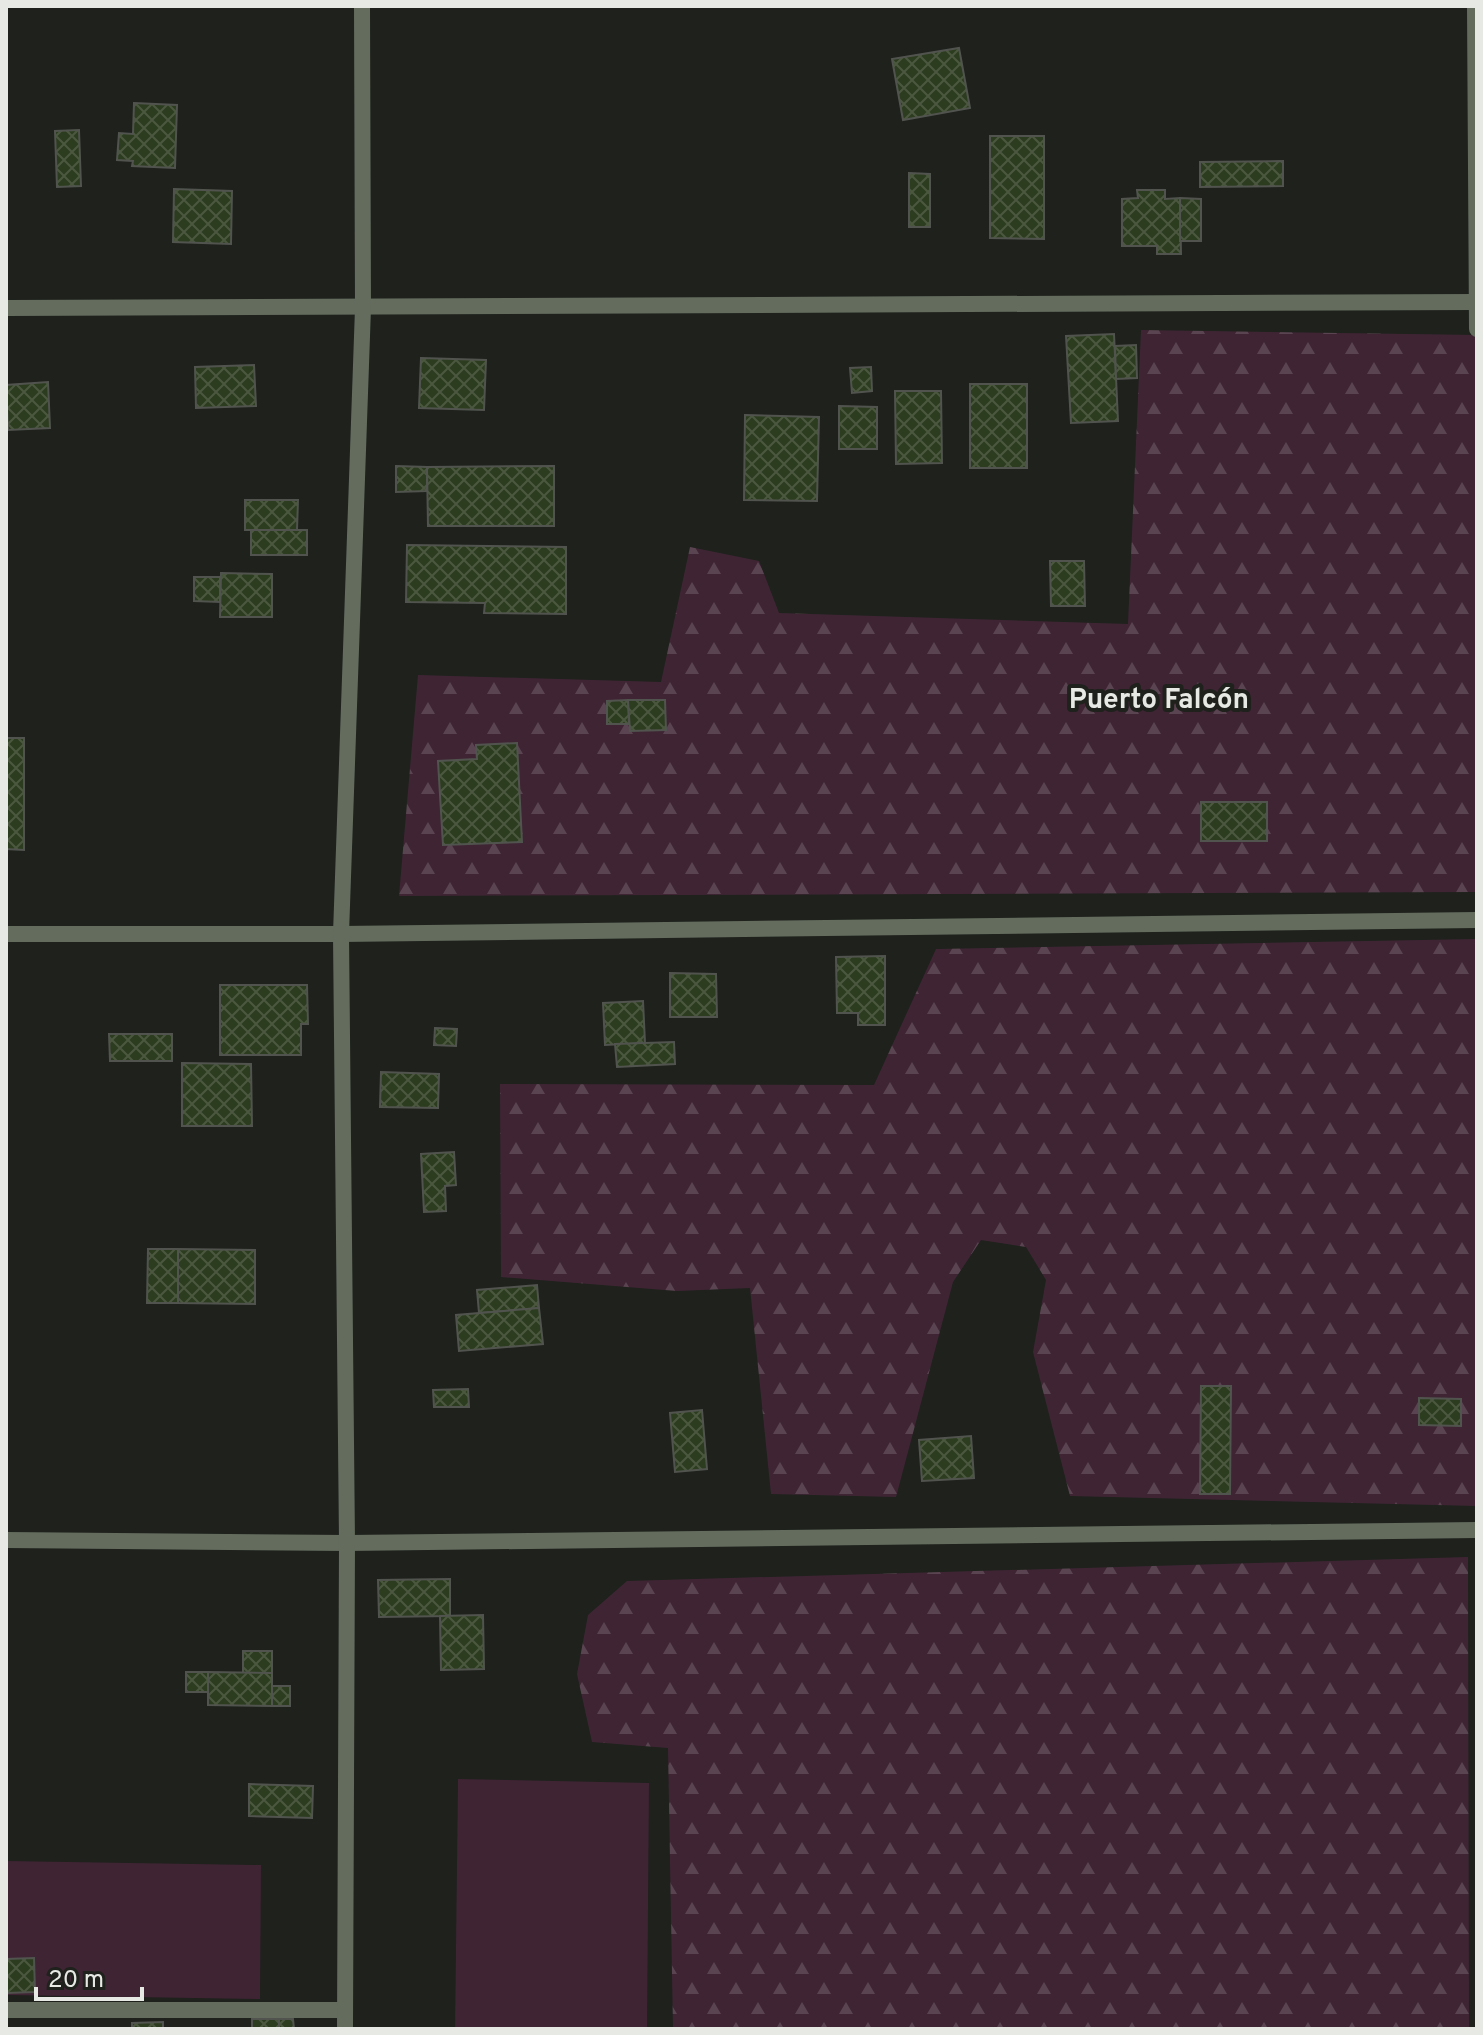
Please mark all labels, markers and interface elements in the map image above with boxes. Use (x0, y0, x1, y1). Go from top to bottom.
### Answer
district label: Puerto Falcón (1069, 683, 1249, 719)
scale bar (36, 1951, 142, 2001)
text: 20 m (48, 1966, 104, 1996)

